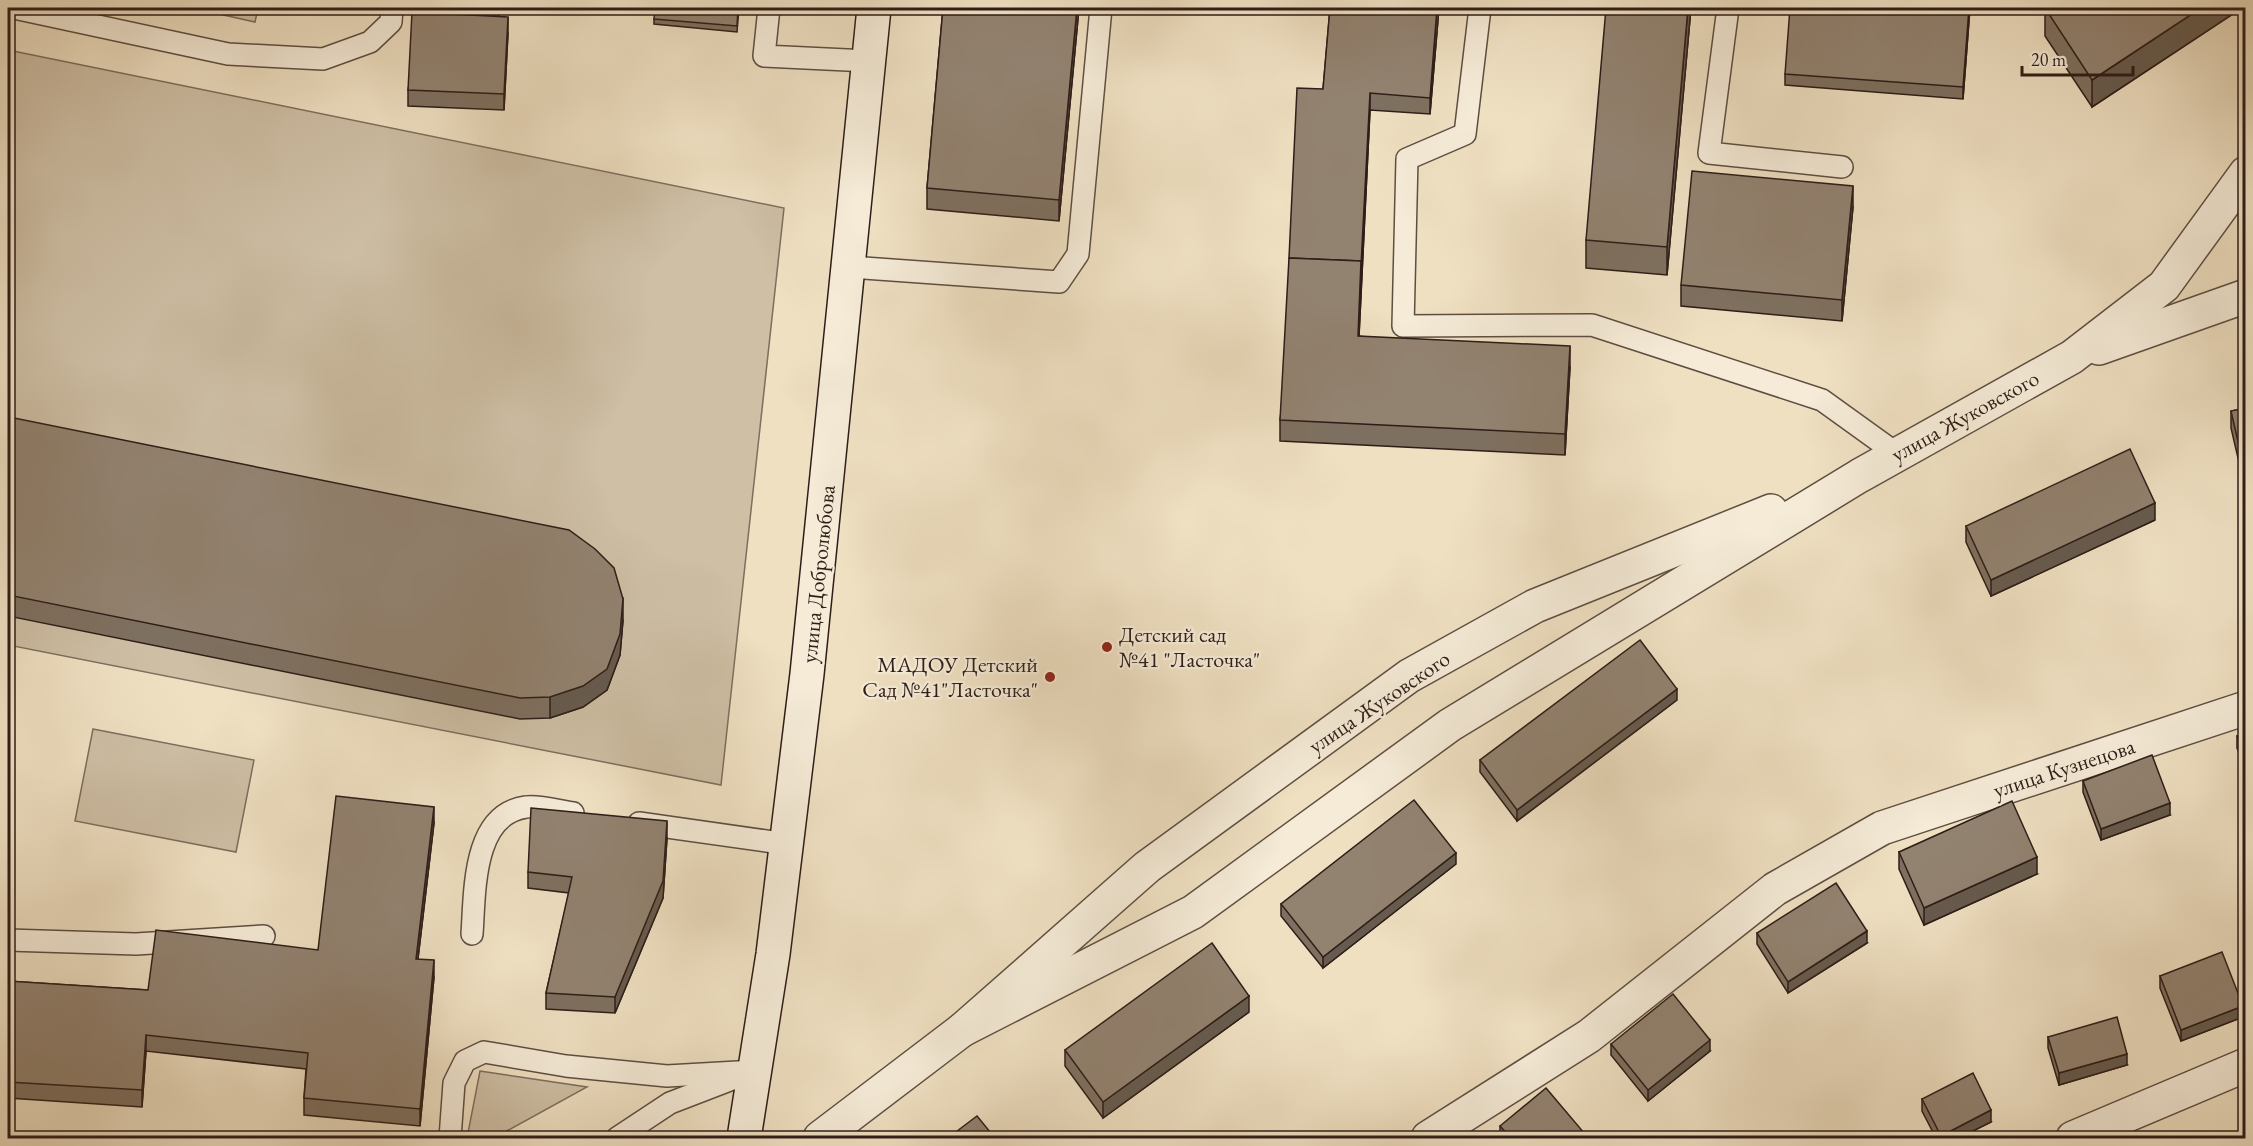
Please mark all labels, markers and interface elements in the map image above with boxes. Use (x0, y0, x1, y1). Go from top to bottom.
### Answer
scale bar (2022, 39, 2133, 77)
text: 20 m (2031, 48, 2066, 71)
street label: улица Жуковского (1886, 363, 2044, 469)
street label: улица Добролюбова (794, 483, 842, 664)
place label: Детский сад №41 "Ласточка" (1119, 620, 1260, 674)
marker: Детский сад №41 "Ласточка" (1100, 640, 1114, 654)
street label: улица Жуковского (1303, 644, 1455, 760)
place label: МАДОУ Детский Сад №41"Ласточка" (862, 650, 1038, 704)
marker: МАДОУ Детский Сад №41"Ласточка" (1043, 670, 1057, 684)
street label: улица Кузнецова (1989, 731, 2139, 805)

